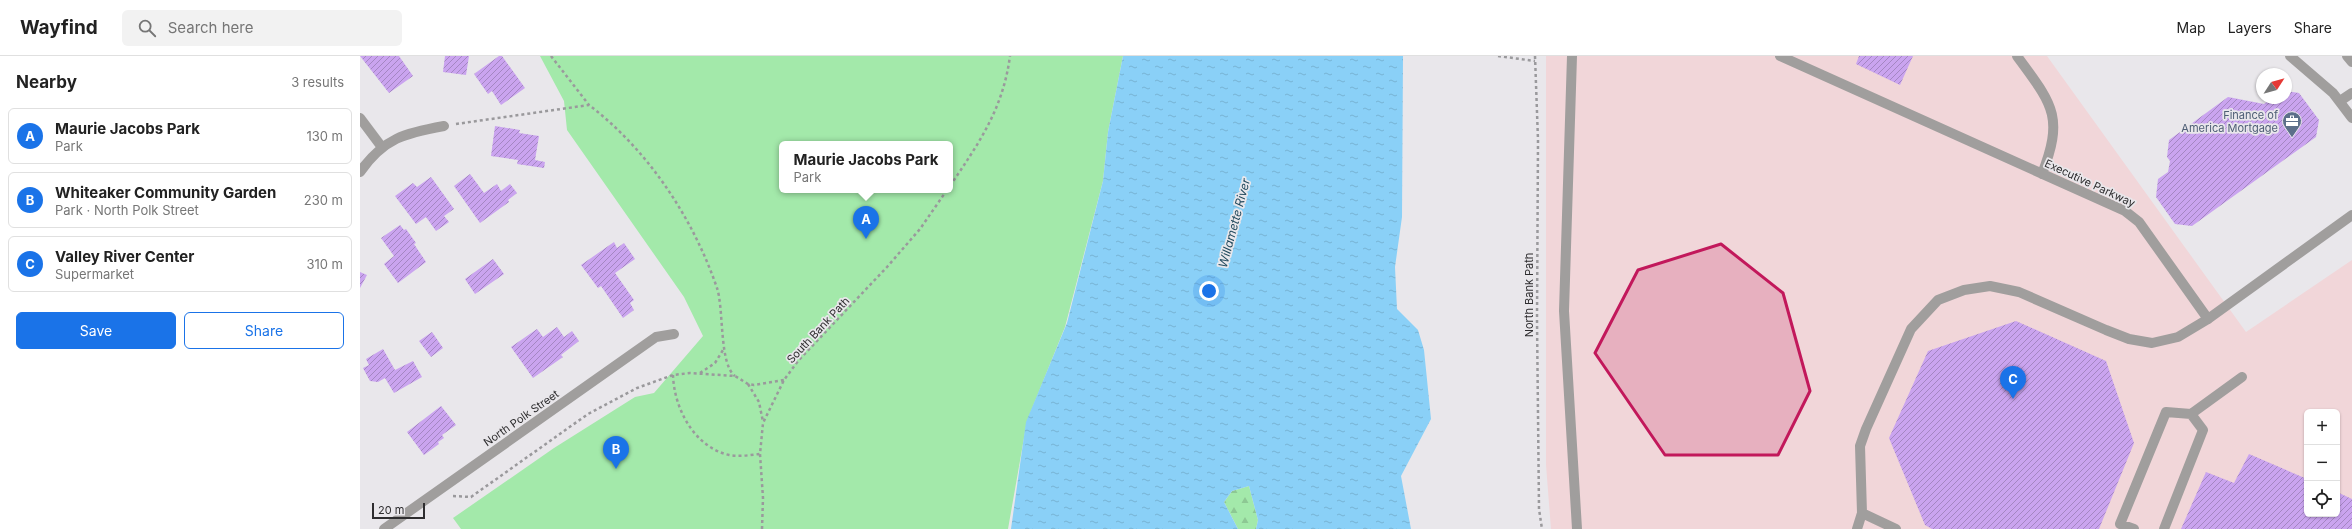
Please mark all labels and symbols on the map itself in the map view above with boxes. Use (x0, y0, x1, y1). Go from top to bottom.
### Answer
north arrow (2256, 68, 2292, 104)
place label: Finance of America Mortgage (2181, 108, 2278, 135)
office icon: Finance of America Mortgage (2281, 110, 2303, 138)
street label: Executive Parkway (2043, 156, 2137, 210)
water label: Willamette River (1215, 176, 1253, 269)
pin: A (853, 206, 879, 239)
street label: North Bank Path (1522, 253, 1536, 337)
your location (1199, 281, 1219, 301)
street label: South Bank Path (784, 294, 852, 366)
pin: C (2000, 366, 2026, 399)
street label: North Polk Street (481, 387, 562, 449)
pin: B (603, 436, 629, 469)
scale bar (372, 501, 425, 520)

